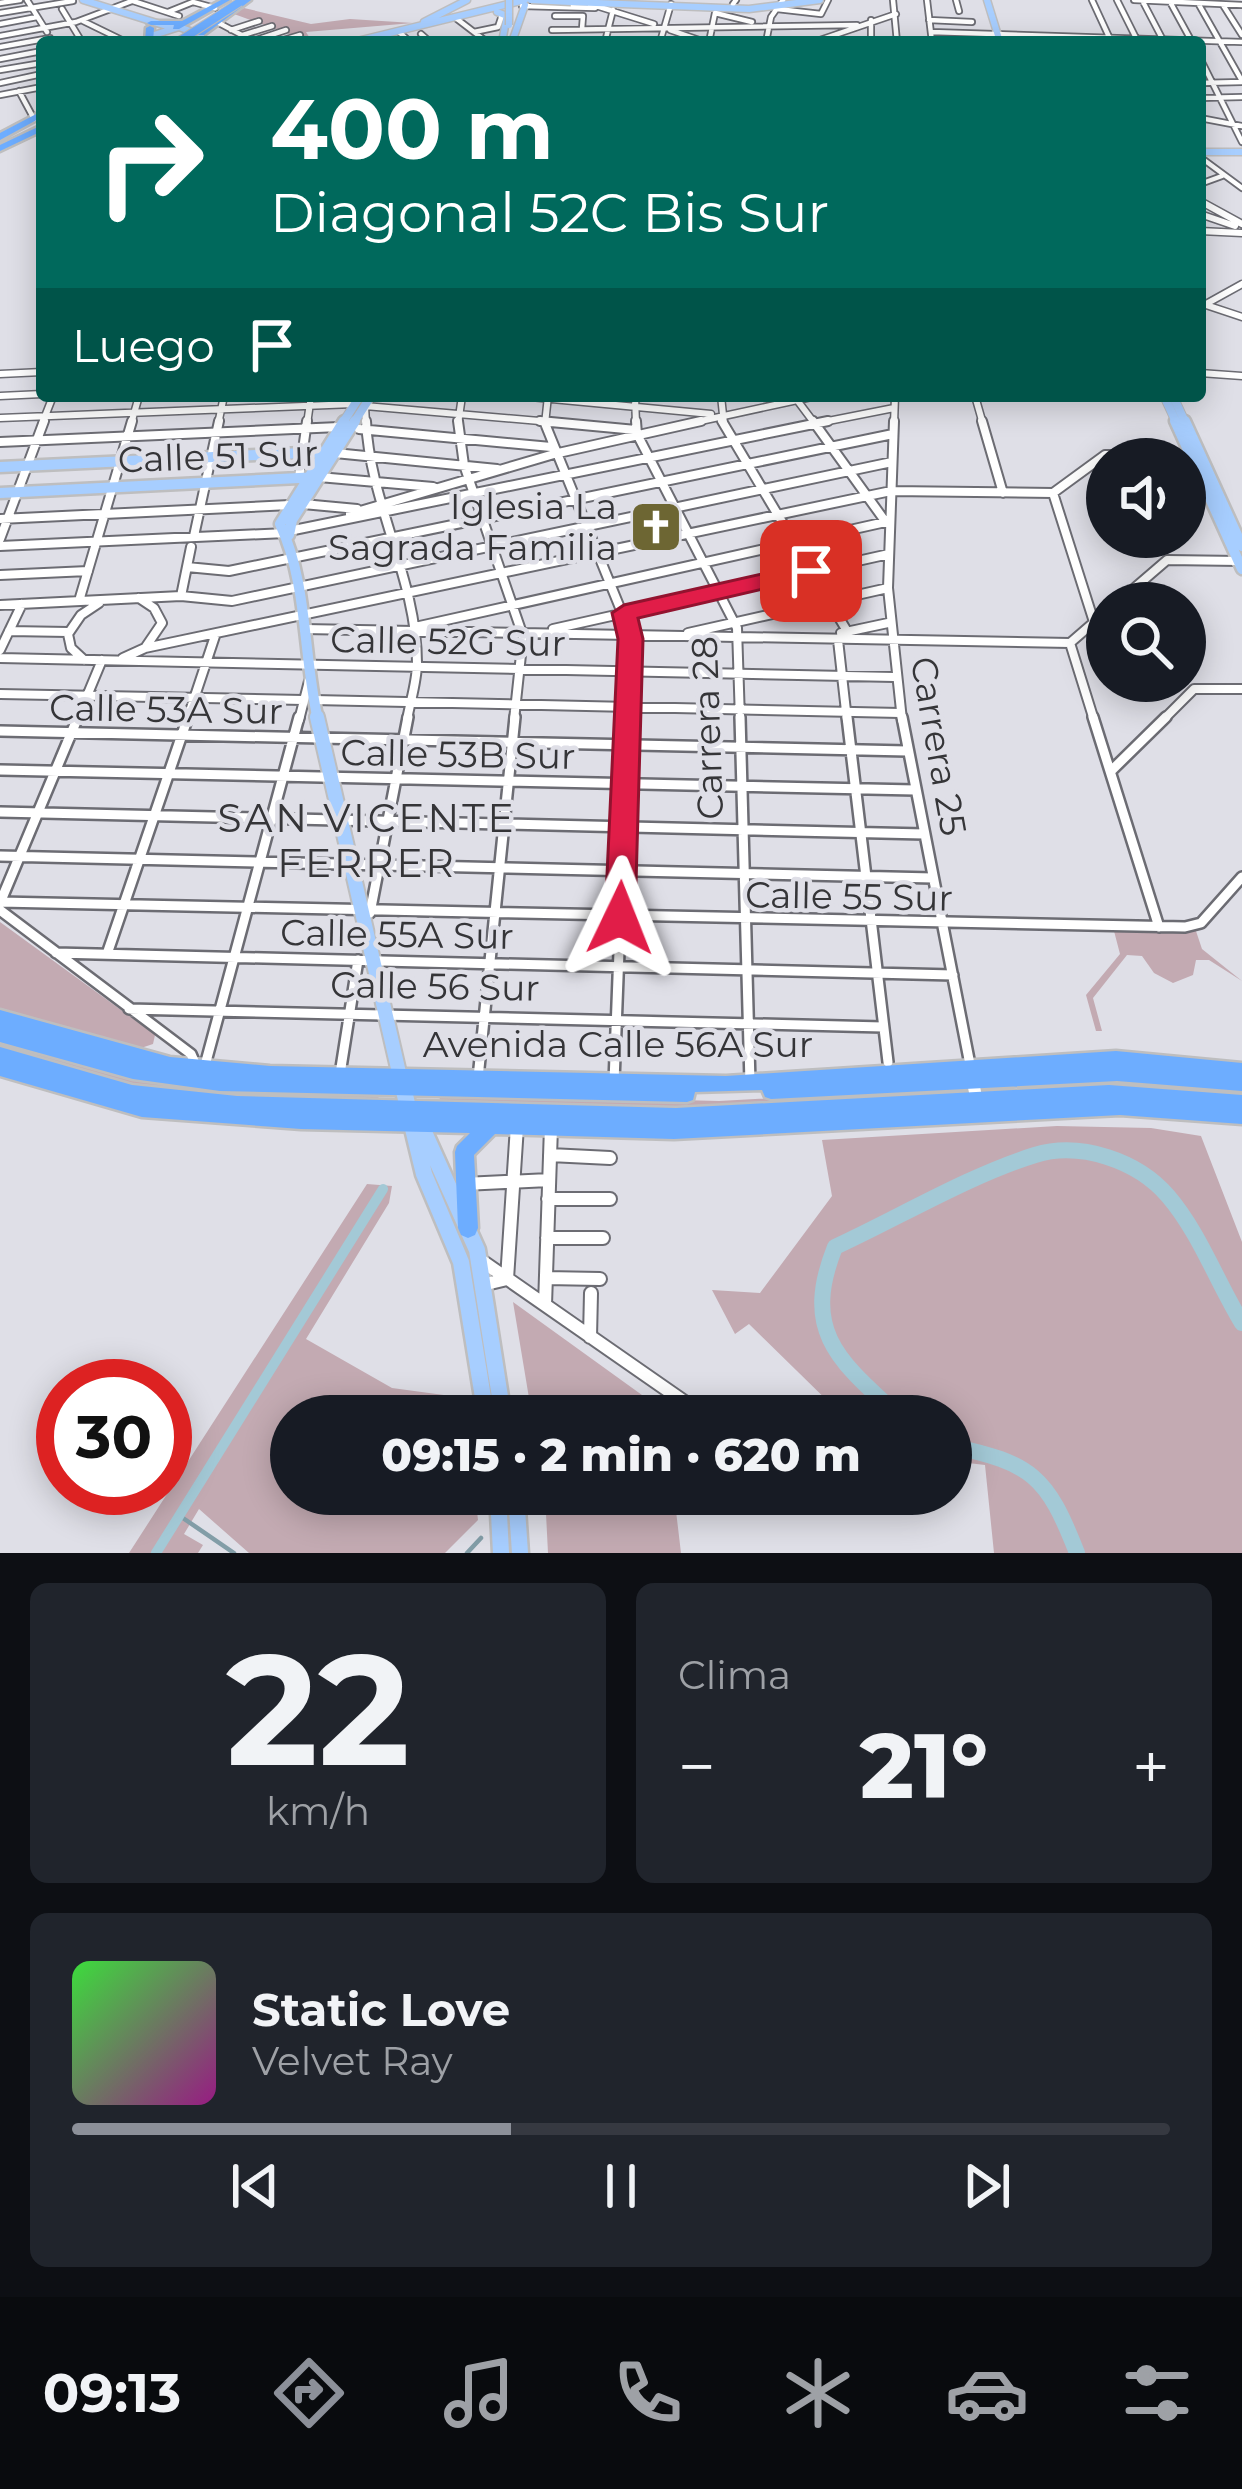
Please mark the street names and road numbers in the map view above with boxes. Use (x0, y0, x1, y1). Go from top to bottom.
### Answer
street label: Calle 51 Sur (117, 431, 319, 481)
street label: Calle 52G Sur (330, 617, 566, 665)
street label: Carrera 28 (682, 636, 732, 820)
street label: Carrera 25 (902, 653, 976, 839)
street label: Calle 53A Sur (49, 685, 283, 733)
street label: Calle 53B Sur (340, 730, 576, 778)
street label: Calle 55 Sur (745, 872, 953, 920)
street label: Calle 55A Sur (280, 910, 514, 958)
street label: Calle 56 Sur (330, 962, 540, 1010)
street label: Avenida Calle 56A Sur (423, 1022, 813, 1066)

